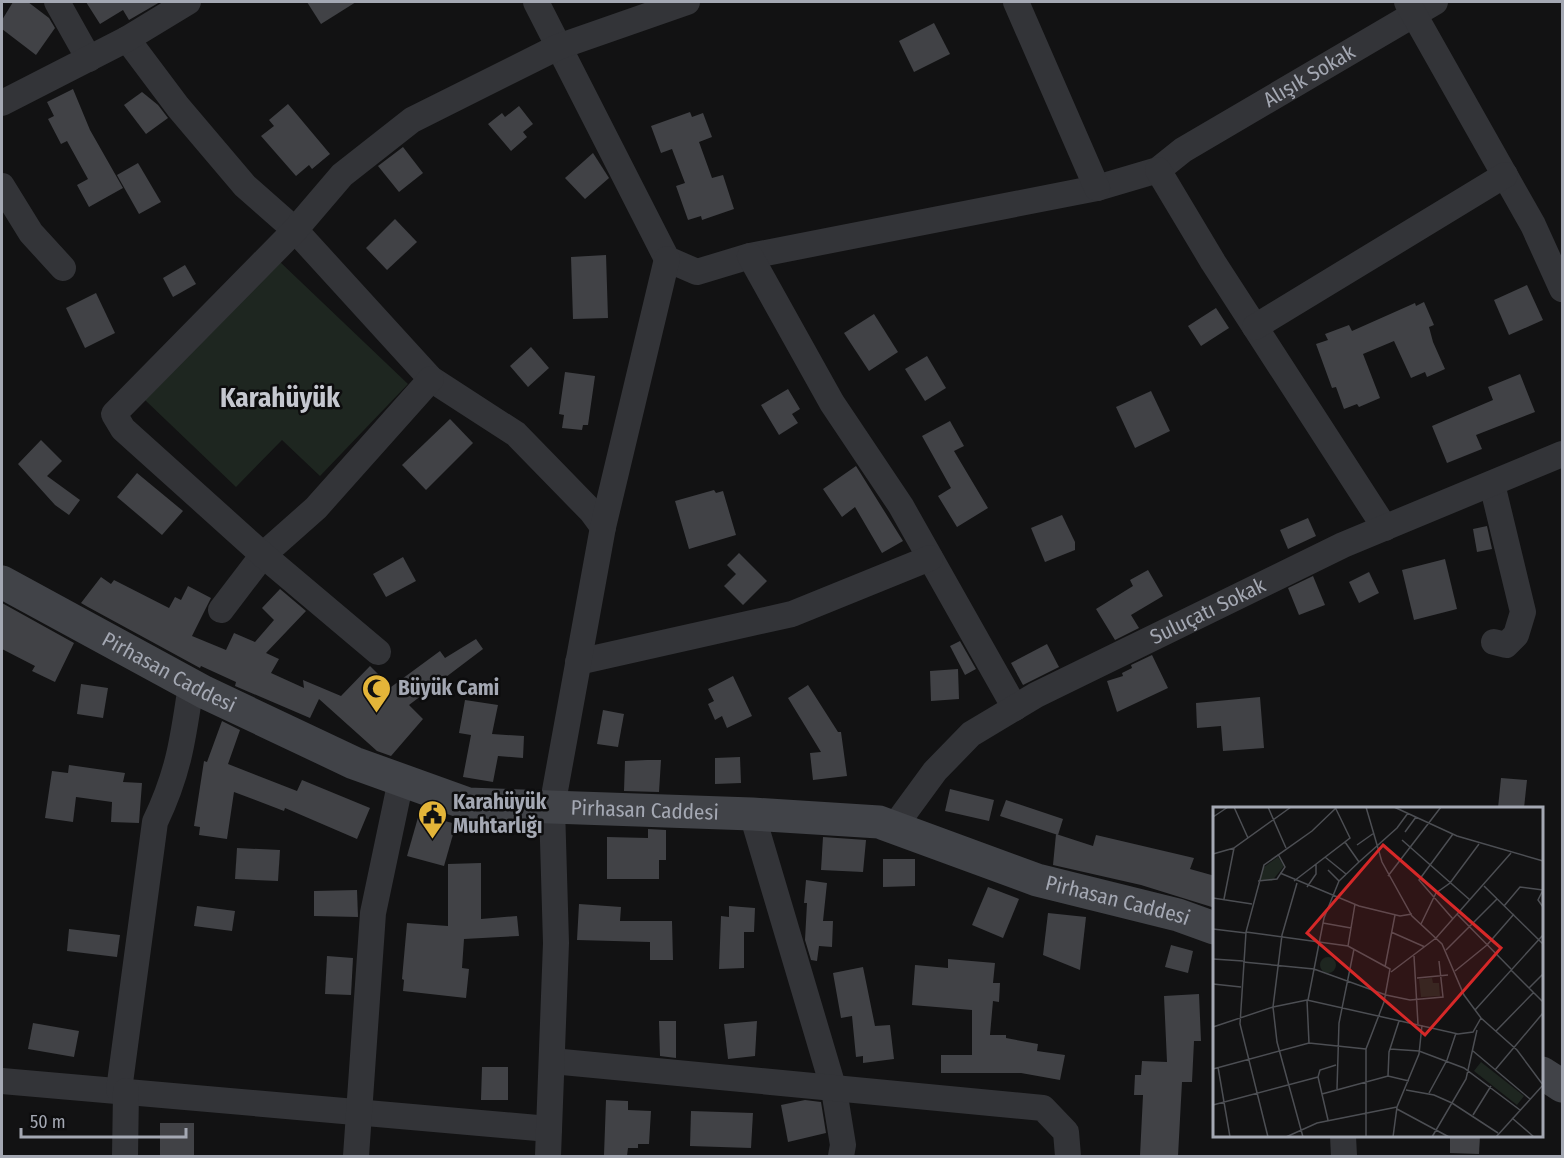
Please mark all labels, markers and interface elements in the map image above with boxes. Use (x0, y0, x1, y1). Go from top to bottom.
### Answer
street label: Alışık Sokak (1259, 39, 1360, 113)
district label: Karahüyük (220, 382, 340, 414)
street label: Suluçatı Sokak (1146, 572, 1270, 650)
street label: Pirhasan Caddesi (98, 626, 240, 718)
mosque icon: Büyük Cami (361, 672, 393, 714)
place label: Büyük Cami (398, 675, 499, 701)
place label: Karahüyük Muhtarlığı (453, 789, 547, 839)
street label: Pirhasan Caddesi (570, 795, 719, 826)
public building icon: Karahüyük Muhtarlığı (416, 798, 448, 840)
inset map (1213, 807, 1543, 1137)
street label: Pirhasan Caddesi (1043, 870, 1194, 931)
scale bar (21, 1101, 186, 1139)
text: 50 m (30, 1111, 66, 1133)

